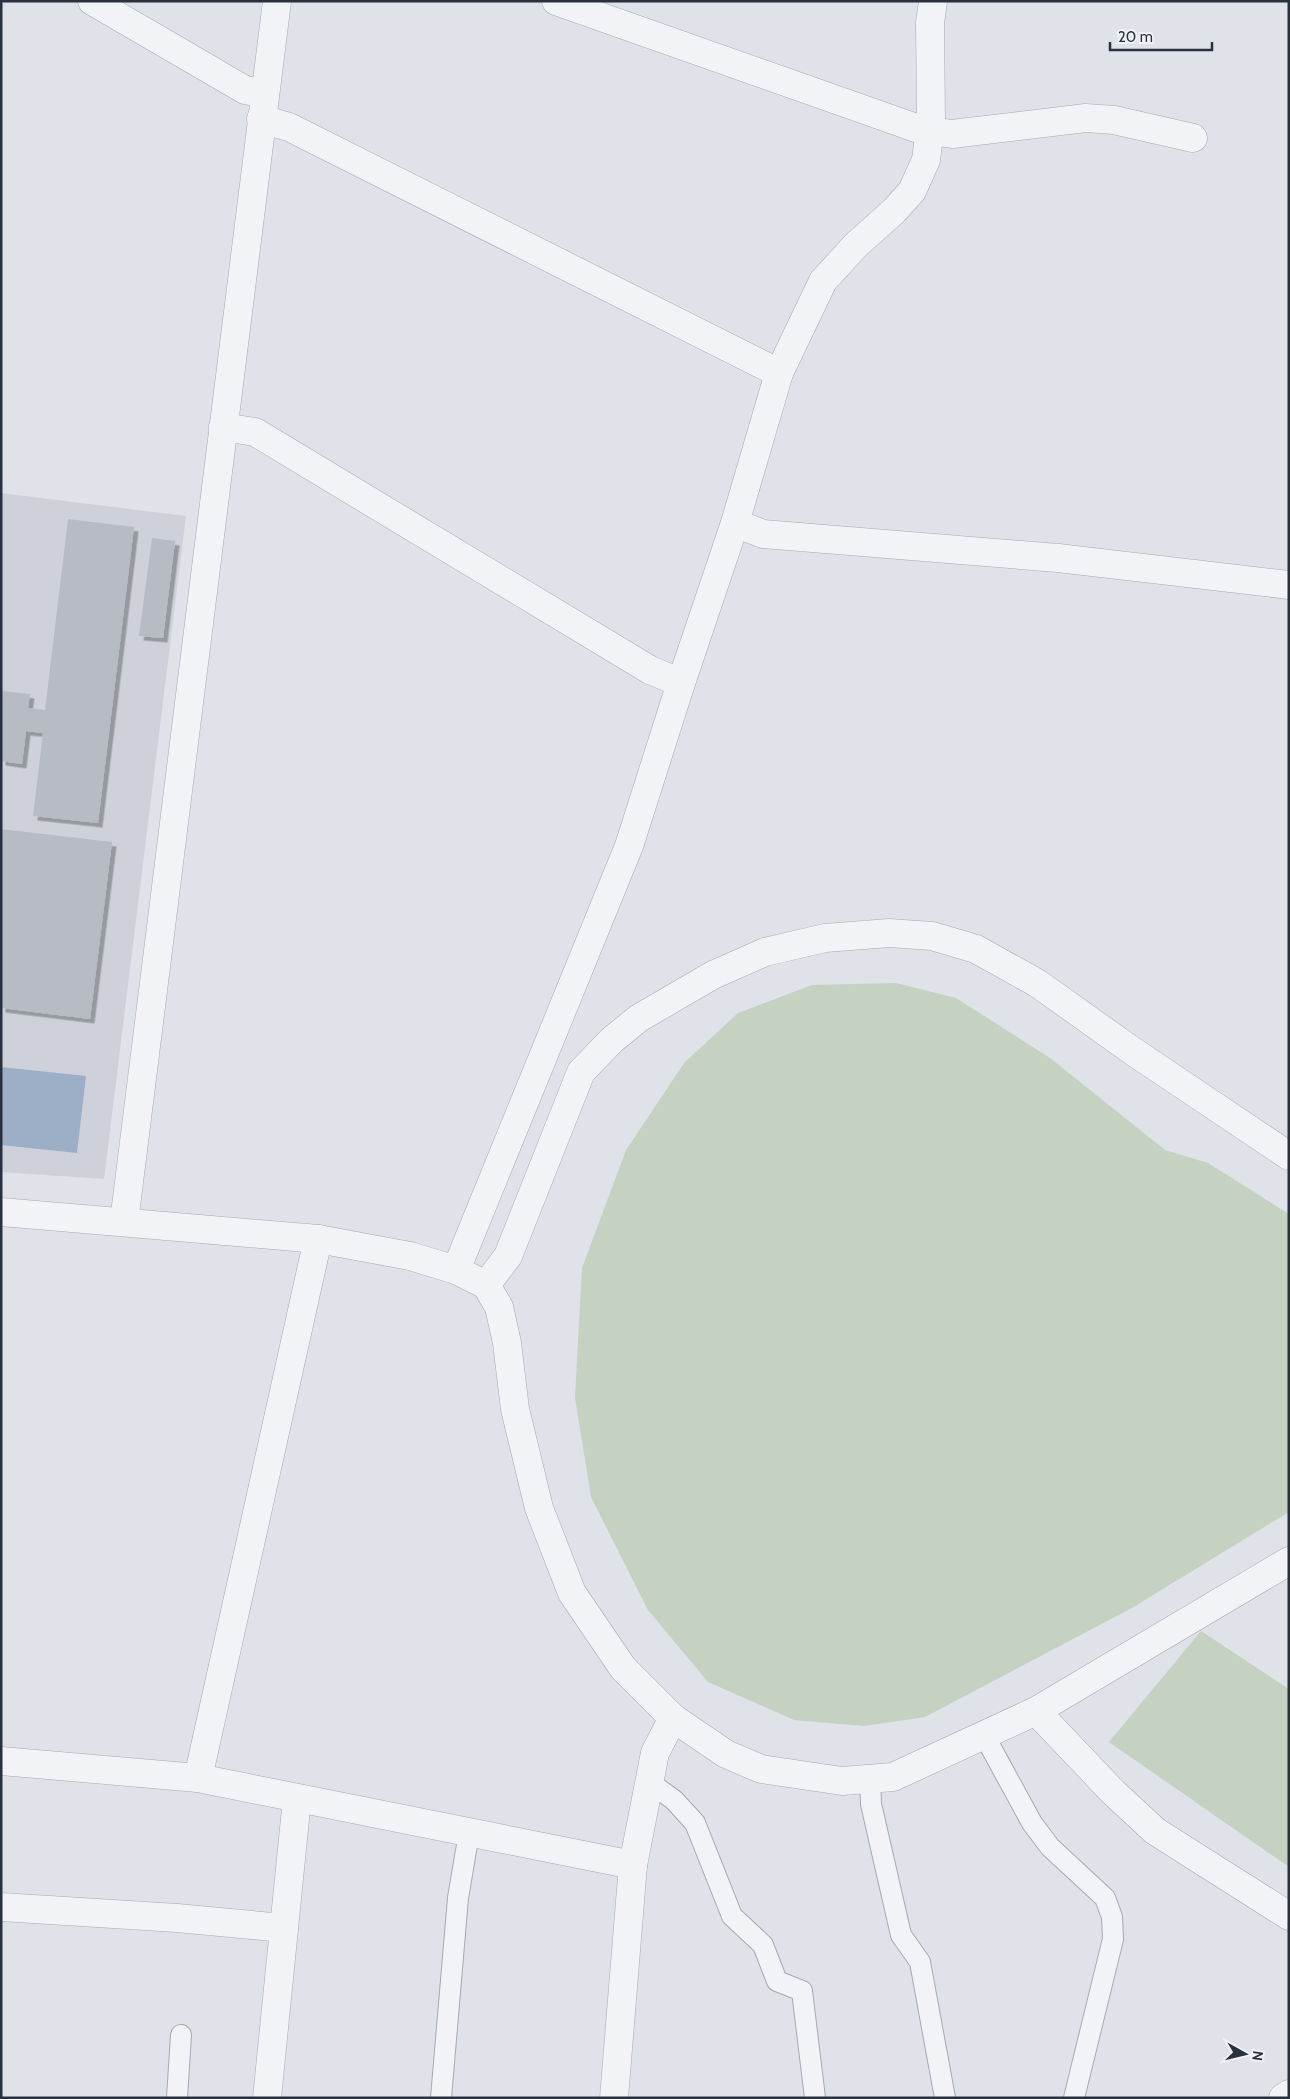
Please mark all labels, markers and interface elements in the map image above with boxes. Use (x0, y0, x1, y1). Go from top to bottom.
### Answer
scale bar (1110, 20, 1212, 52)
text: 20 m (1118, 28, 1153, 46)
north arrow (1220, 2029, 1270, 2079)
text: N (1248, 2050, 1267, 2062)

